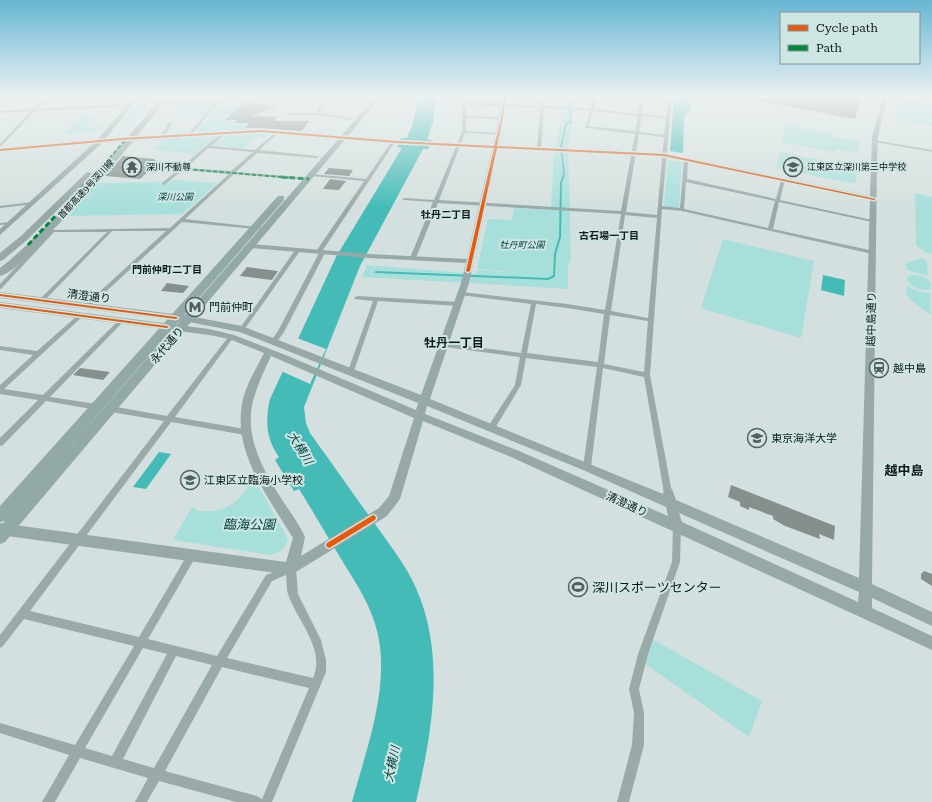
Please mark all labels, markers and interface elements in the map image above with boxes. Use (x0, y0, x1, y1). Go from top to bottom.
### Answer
legend (780, 12, 920, 64)
text: Cycle path (816, 21, 878, 35)
text: Path (816, 41, 842, 55)
temple icon: 深川不動尊 (121, 156, 143, 178)
school or university icon: 江東区立深川第三中学校 (782, 156, 804, 178)
street label: 首都高速9号深川線 (56, 157, 117, 221)
place label: 深川不動尊 (146, 162, 191, 172)
place label: 江東区立深川第三中学校 (807, 162, 906, 172)
park label: 深川公園 (157, 192, 195, 202)
district label: 牡丹二丁目 (421, 209, 471, 220)
district label: 古石場一丁目 (579, 230, 639, 241)
park label: 牡丹町公園 (499, 240, 546, 250)
district label: 門前仲町二丁目 (132, 264, 202, 275)
street label: 清澄通り (66, 287, 112, 306)
street label: 越中島通り (865, 291, 878, 347)
metro station icon: 門前仲町 (184, 296, 206, 318)
place label: 門前仲町 (209, 301, 253, 314)
street label: 永代通り (148, 324, 187, 366)
district label: 牡丹一丁目 (424, 336, 484, 350)
station icon: 越中島 (868, 357, 890, 379)
place label: 越中島 (893, 362, 926, 375)
school or university icon: 東京海洋大学 (746, 427, 768, 449)
water label: 大横川 (285, 429, 317, 469)
place label: 東京海洋大学 (771, 432, 837, 445)
district label: 越中島 (884, 463, 924, 478)
school or university icon: 江東区立臨海小学校 (179, 469, 201, 491)
place label: 江東区立臨海小学校 (204, 474, 303, 487)
street label: 清澄通り (604, 490, 650, 519)
park label: 臨海公園 (223, 517, 277, 532)
sports icon: 深川スポーツセンター (567, 576, 589, 598)
place label: 深川スポーツセンター (592, 580, 722, 595)
water label: 大横川 (381, 743, 403, 783)

